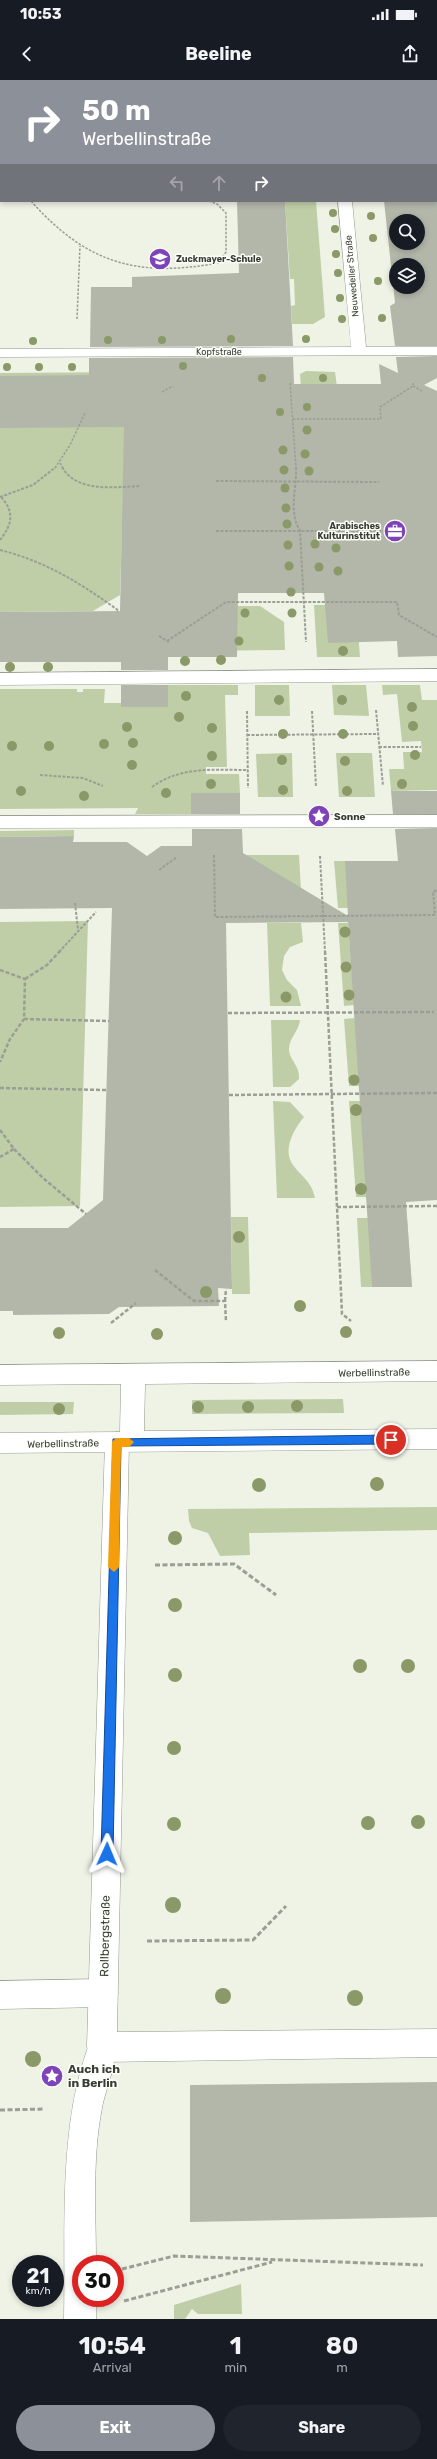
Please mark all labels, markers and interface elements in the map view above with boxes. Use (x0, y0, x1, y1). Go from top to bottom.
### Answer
text: 10:53 (20, 5, 62, 23)
icon: back (16, 43, 38, 65)
text: Beeline (185, 43, 252, 65)
icon: share (399, 43, 421, 65)
text: 50 m (82, 94, 151, 127)
icon: right (16, 96, 68, 148)
text: Werbellinstraße (82, 128, 211, 150)
icon: left (166, 172, 188, 194)
icon: ahead (208, 172, 230, 194)
icon: right (250, 172, 272, 194)
map controls (389, 214, 425, 294)
button: search (389, 214, 425, 250)
street label: Neuwedeller Straße (343, 235, 361, 317)
school or university icon: Zuckmayer-Schule (147, 246, 173, 272)
place label: Zuckmayer-Schule (176, 254, 262, 264)
button: layers (389, 258, 425, 294)
street label: Kopfstraße (196, 347, 242, 357)
office icon: Arabisches Kulturinstitut (382, 518, 408, 544)
place label: Arabisches Kulturinstitut (318, 521, 380, 541)
place icon: Sonne (306, 803, 332, 829)
place label: Sonne (334, 811, 366, 823)
street label: Werbellinstraße (338, 1366, 410, 1380)
pin (374, 1423, 408, 1457)
icon: arrive (380, 1429, 402, 1451)
street label: Werbellinstraße (27, 1437, 99, 1451)
position arrow (86, 1833, 128, 1875)
street label: Rollbergstraße (97, 1895, 113, 1977)
place label: Auch ich in Berlin (68, 2062, 120, 2090)
place icon: Auch ich in Berlin (39, 2063, 65, 2089)
speed limit sign: 30 (72, 2255, 124, 2307)
text: 21 (27, 2264, 49, 2288)
text: km/h (26, 2285, 50, 2297)
text: 10:54 (79, 2332, 146, 2360)
text: 1 (230, 2332, 242, 2360)
text: 80 (326, 2332, 358, 2360)
text: Arrival (93, 2360, 132, 2375)
text: min (224, 2360, 247, 2375)
text: m (336, 2360, 348, 2375)
button: Exit (16, 2405, 215, 2451)
button: Share (223, 2405, 421, 2451)

